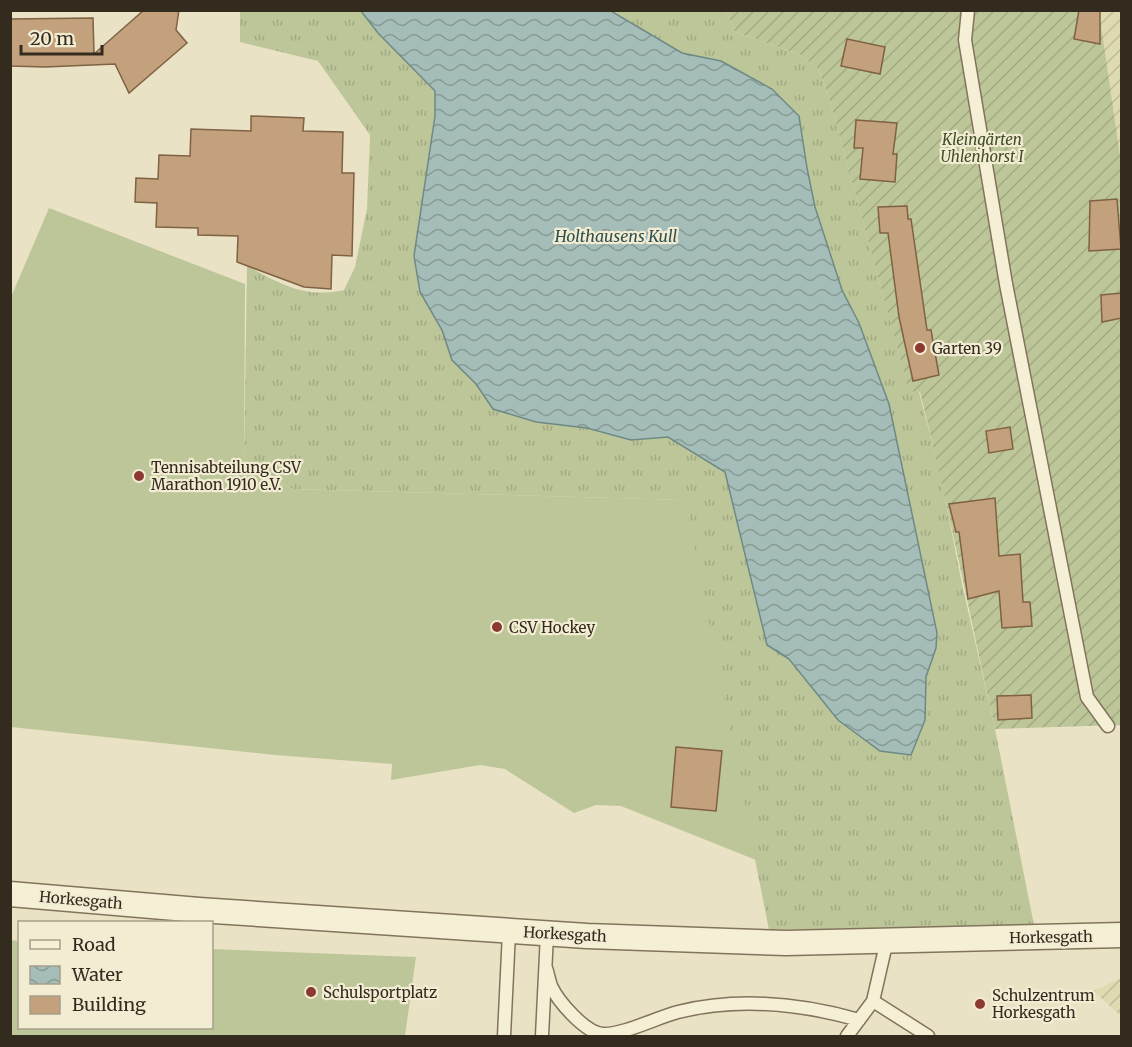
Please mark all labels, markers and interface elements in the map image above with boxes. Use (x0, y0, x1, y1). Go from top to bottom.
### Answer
scale bar (21, 18, 102, 56)
text: 20 m (30, 27, 74, 50)
park label: Kleingärten Uhlenhorst I (940, 130, 1025, 166)
water label: Holthausens Kull (554, 226, 678, 246)
place label: Garten 39 (932, 339, 1002, 358)
marker: Garten 39 (913, 341, 927, 355)
place label: Tennisabteilung CSV Marathon 1910 e.V. (151, 458, 302, 494)
marker: Tennisabteilung CSV Marathon 1910 e.V. (132, 469, 146, 483)
place label: CSV Hockey (509, 618, 595, 637)
marker: CSV Hockey (490, 620, 504, 634)
street label: Horkesgath (38, 887, 124, 913)
legend (18, 921, 213, 1029)
street label: Horkesgath (523, 922, 607, 946)
street label: Horkesgath (1009, 927, 1093, 947)
text: Road (72, 933, 116, 956)
text: Water (71, 963, 123, 986)
place label: Schulsportplatz (323, 983, 437, 1002)
marker: Schulsportplatz (304, 985, 318, 999)
place label: Schulzentrum Horkesgath (992, 986, 1095, 1022)
text: Building (72, 993, 146, 1016)
marker: Schulzentrum Horkesgath (973, 997, 987, 1011)

